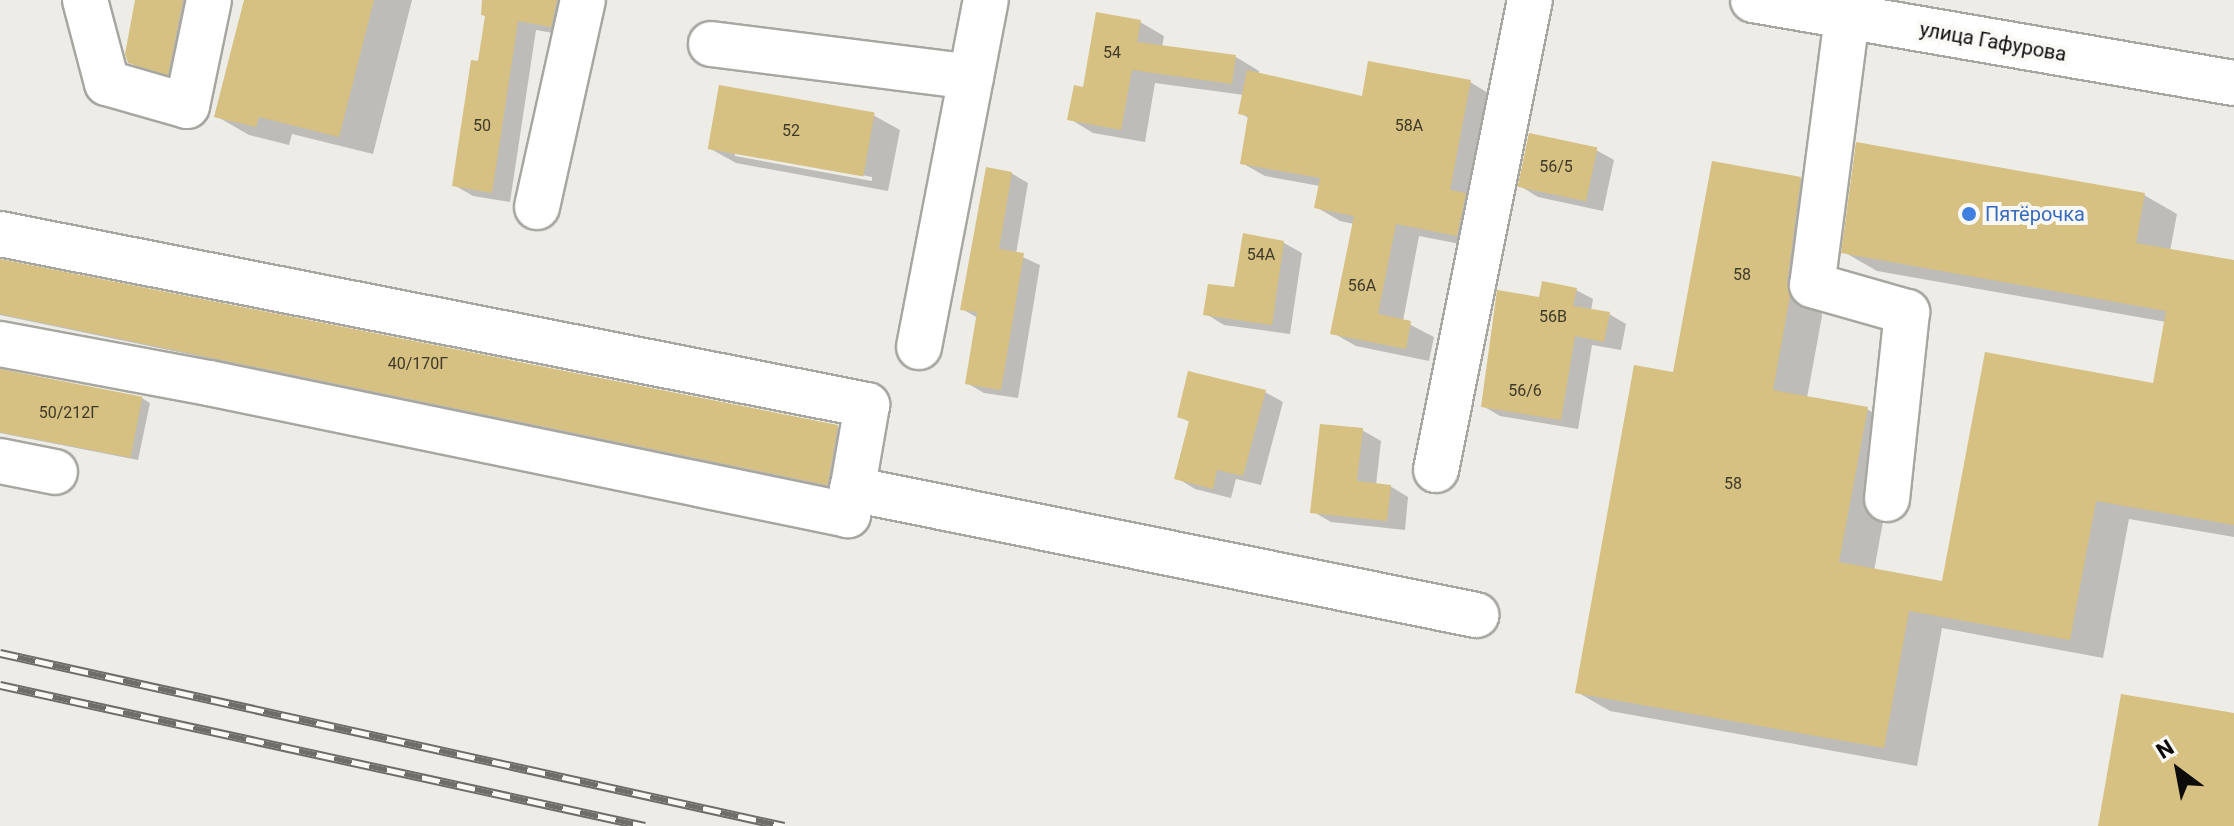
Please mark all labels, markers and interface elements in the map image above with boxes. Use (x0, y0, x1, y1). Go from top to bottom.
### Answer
street label: улица Гафурова (1918, 17, 2068, 67)
house number: 54 (1103, 43, 1121, 63)
house number: 50 (473, 116, 491, 136)
house number: 58А (1395, 116, 1423, 136)
house number: 52 (782, 121, 800, 141)
house number: 56/5 (1539, 157, 1573, 177)
place label: Пятёрочка (1985, 202, 2085, 226)
marker: Пятёрочка (1960, 205, 1978, 223)
house number: 54А (1247, 245, 1275, 265)
house number: 58 (1733, 265, 1751, 285)
house number: 56А (1348, 276, 1376, 296)
house number: 56В (1539, 307, 1567, 327)
house number: 40/170Г (388, 354, 448, 374)
house number: 56/6 (1508, 381, 1542, 401)
house number: 50/212Г (39, 403, 99, 423)
house number: 58 (1724, 474, 1742, 494)
north arrow (2138, 730, 2218, 810)
text: N (2152, 735, 2178, 764)

